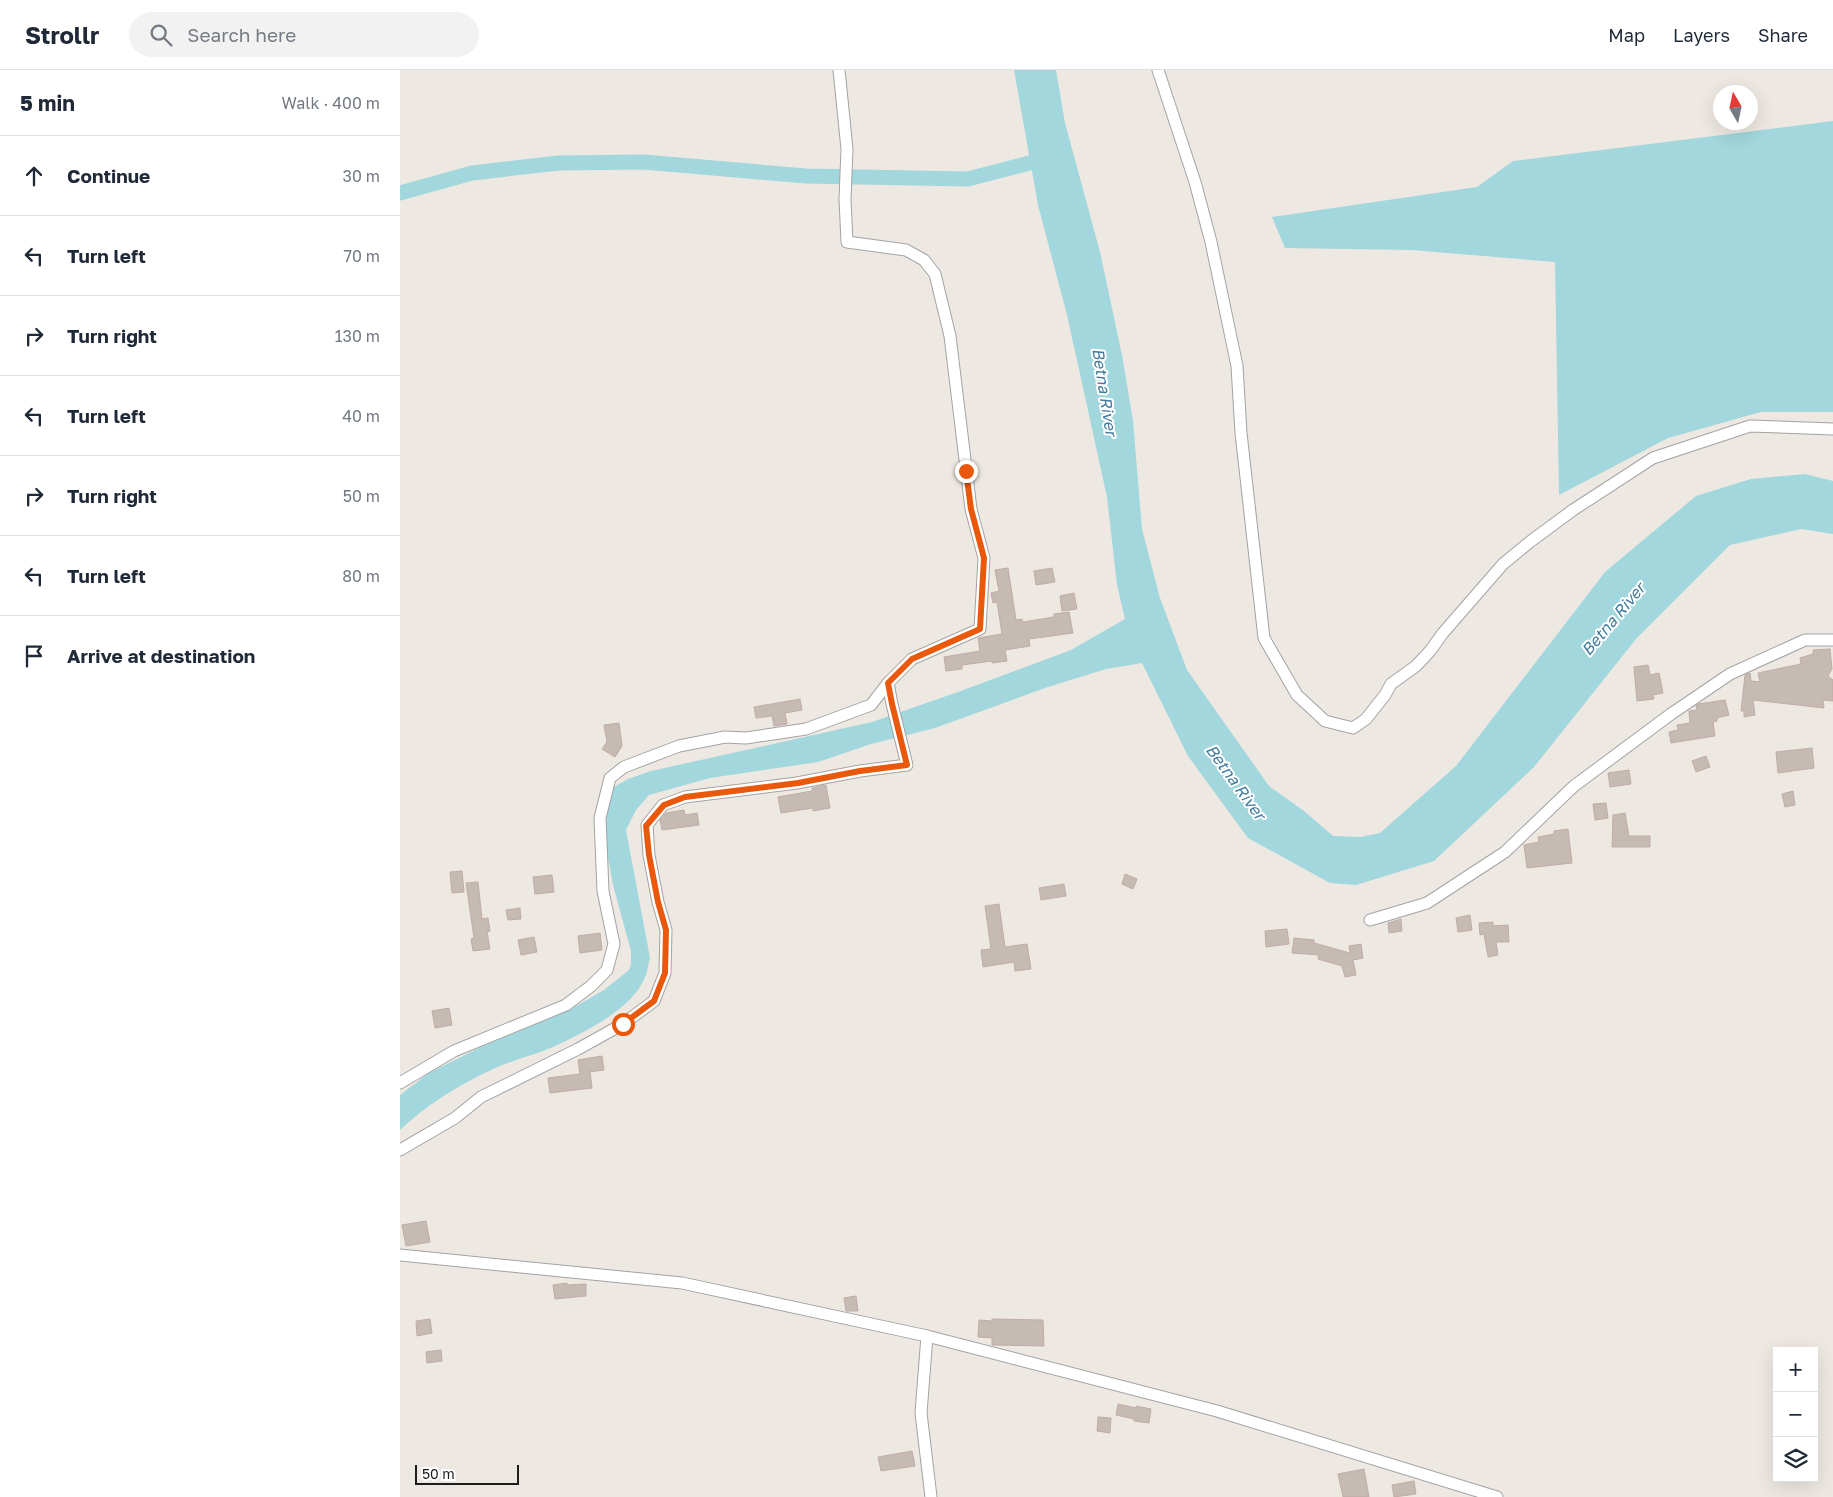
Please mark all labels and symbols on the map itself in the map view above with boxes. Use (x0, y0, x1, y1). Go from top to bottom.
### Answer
north arrow (1713, 85, 1758, 130)
water label: Betna River (1088, 347, 1122, 440)
route end (955, 460, 978, 483)
water label: Betna River (1577, 577, 1651, 659)
water label: Betna River (1202, 740, 1272, 826)
route start (612, 1013, 635, 1036)
scale bar (415, 1462, 519, 1485)

